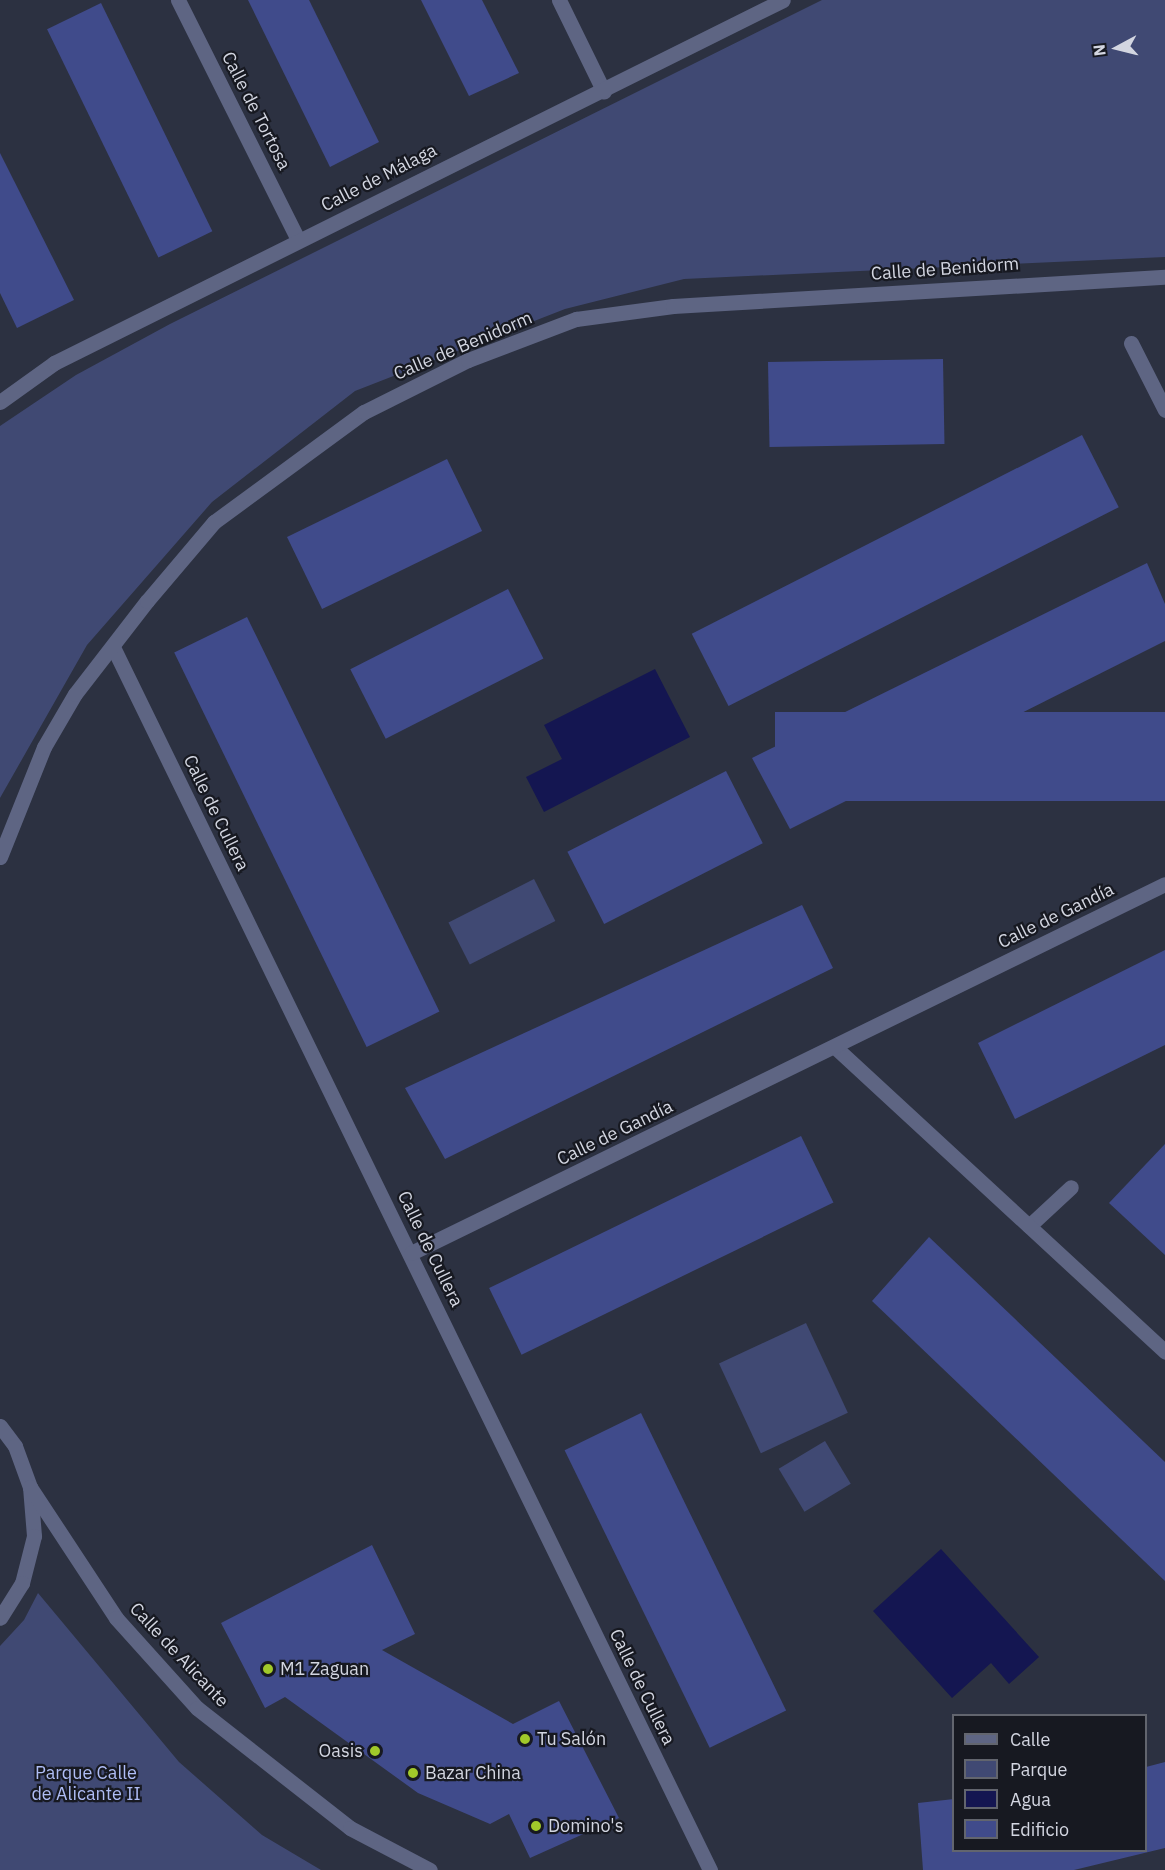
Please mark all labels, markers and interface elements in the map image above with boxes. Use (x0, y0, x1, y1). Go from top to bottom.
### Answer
north arrow (1087, 18, 1147, 78)
text: N (1089, 43, 1110, 57)
street label: Calle de Tortosa (217, 48, 295, 174)
street label: Calle de Málaga (318, 140, 440, 216)
street label: Calle de Benidorm (870, 253, 1020, 285)
street label: Calle de Benidorm (390, 307, 536, 385)
street label: Calle de Cullera (179, 751, 253, 875)
street label: Calle de Gandía (995, 879, 1117, 953)
street label: Calle de Gandía (554, 1096, 676, 1170)
street label: Calle de Cullera (393, 1187, 467, 1311)
street label: Calle de Alicante (125, 1598, 233, 1712)
street label: Calle de Cullera (605, 1625, 679, 1749)
place label: M1 Zaguan (280, 1658, 369, 1680)
marker: M1 Zaguan (261, 1662, 275, 1676)
legend (952, 1714, 1147, 1852)
place label: Tu Salón (537, 1728, 606, 1750)
text: Calle (1010, 1728, 1050, 1751)
marker: Tu Salón (518, 1732, 532, 1746)
place label: Oasis (319, 1740, 363, 1762)
marker: Oasis (368, 1744, 382, 1758)
text: Parque (1010, 1758, 1067, 1781)
place label: Bazar China (425, 1762, 521, 1784)
park label: Parque Calle de Alicante II (31, 1763, 141, 1806)
marker: Bazar China (406, 1766, 420, 1780)
text: Agua (1010, 1788, 1051, 1811)
place label: Domino's (548, 1815, 623, 1837)
text: Edificio (1010, 1818, 1069, 1841)
marker: Domino's (529, 1819, 543, 1833)

